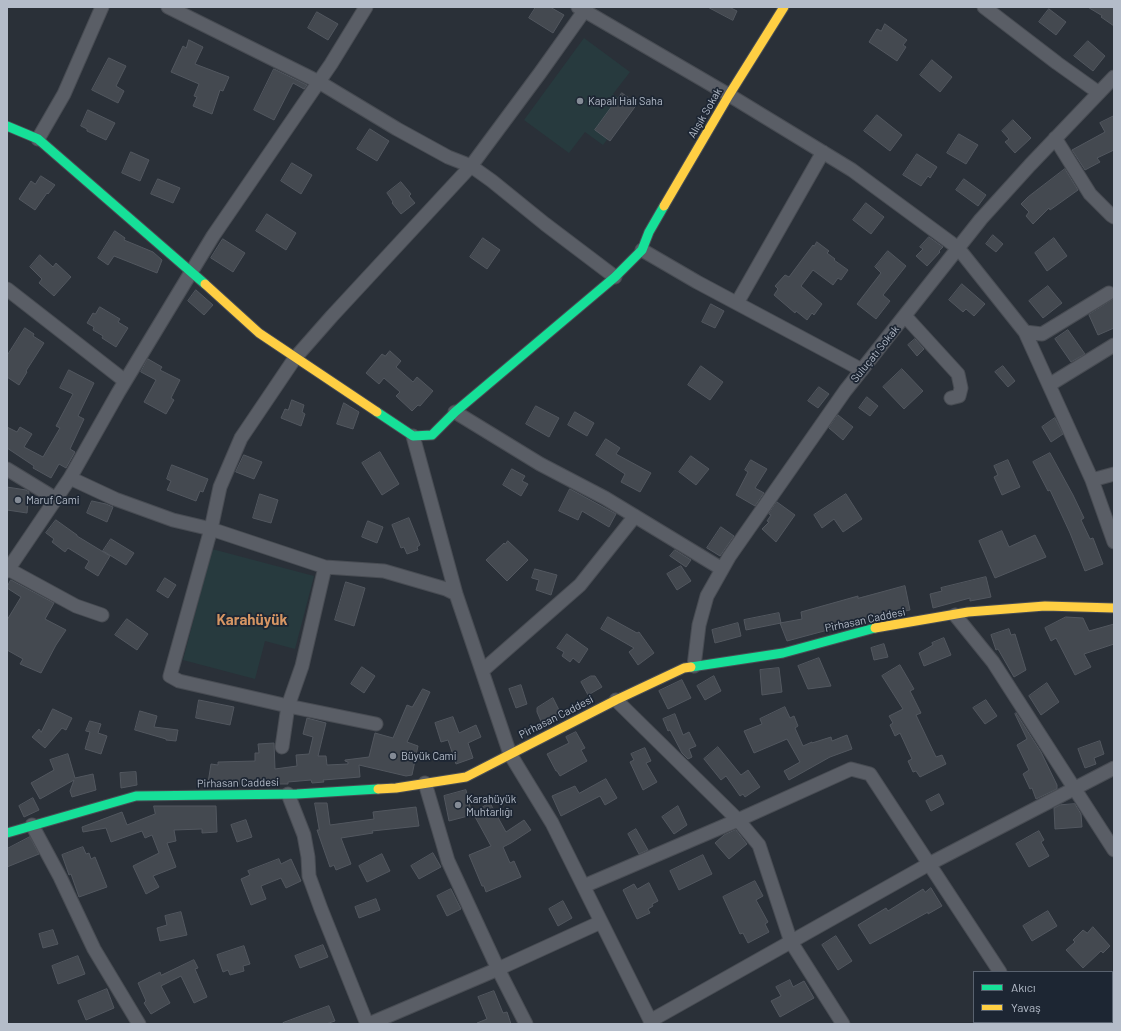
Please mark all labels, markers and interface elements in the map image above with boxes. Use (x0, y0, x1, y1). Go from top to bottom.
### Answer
street label: Alışık Sokak (685, 86, 725, 140)
place label: Kapalı Halı Saha (588, 94, 663, 108)
marker: Kapalı Halı Saha (575, 96, 585, 106)
street label: Suluçatı Sokak (848, 323, 902, 385)
place label: Maruf Cami (26, 493, 80, 507)
marker: Maruf Cami (13, 495, 23, 505)
street label: Pirhasan Caddesi (824, 605, 906, 635)
district label: Karahüyük (216, 611, 288, 629)
street label: Pirhasan Caddesi (516, 693, 596, 741)
place label: Büyük Cami (401, 749, 457, 763)
marker: Büyük Cami (388, 751, 398, 761)
street label: Pirhasan Caddesi (197, 776, 279, 790)
place label: Karahüyük Muhtarlığı (466, 792, 516, 818)
marker: Karahüyük Muhtarlığı (453, 800, 463, 810)
legend (973, 971, 1113, 1023)
text: Akıcı (1011, 980, 1036, 994)
text: Yavaş (1011, 1000, 1041, 1014)

